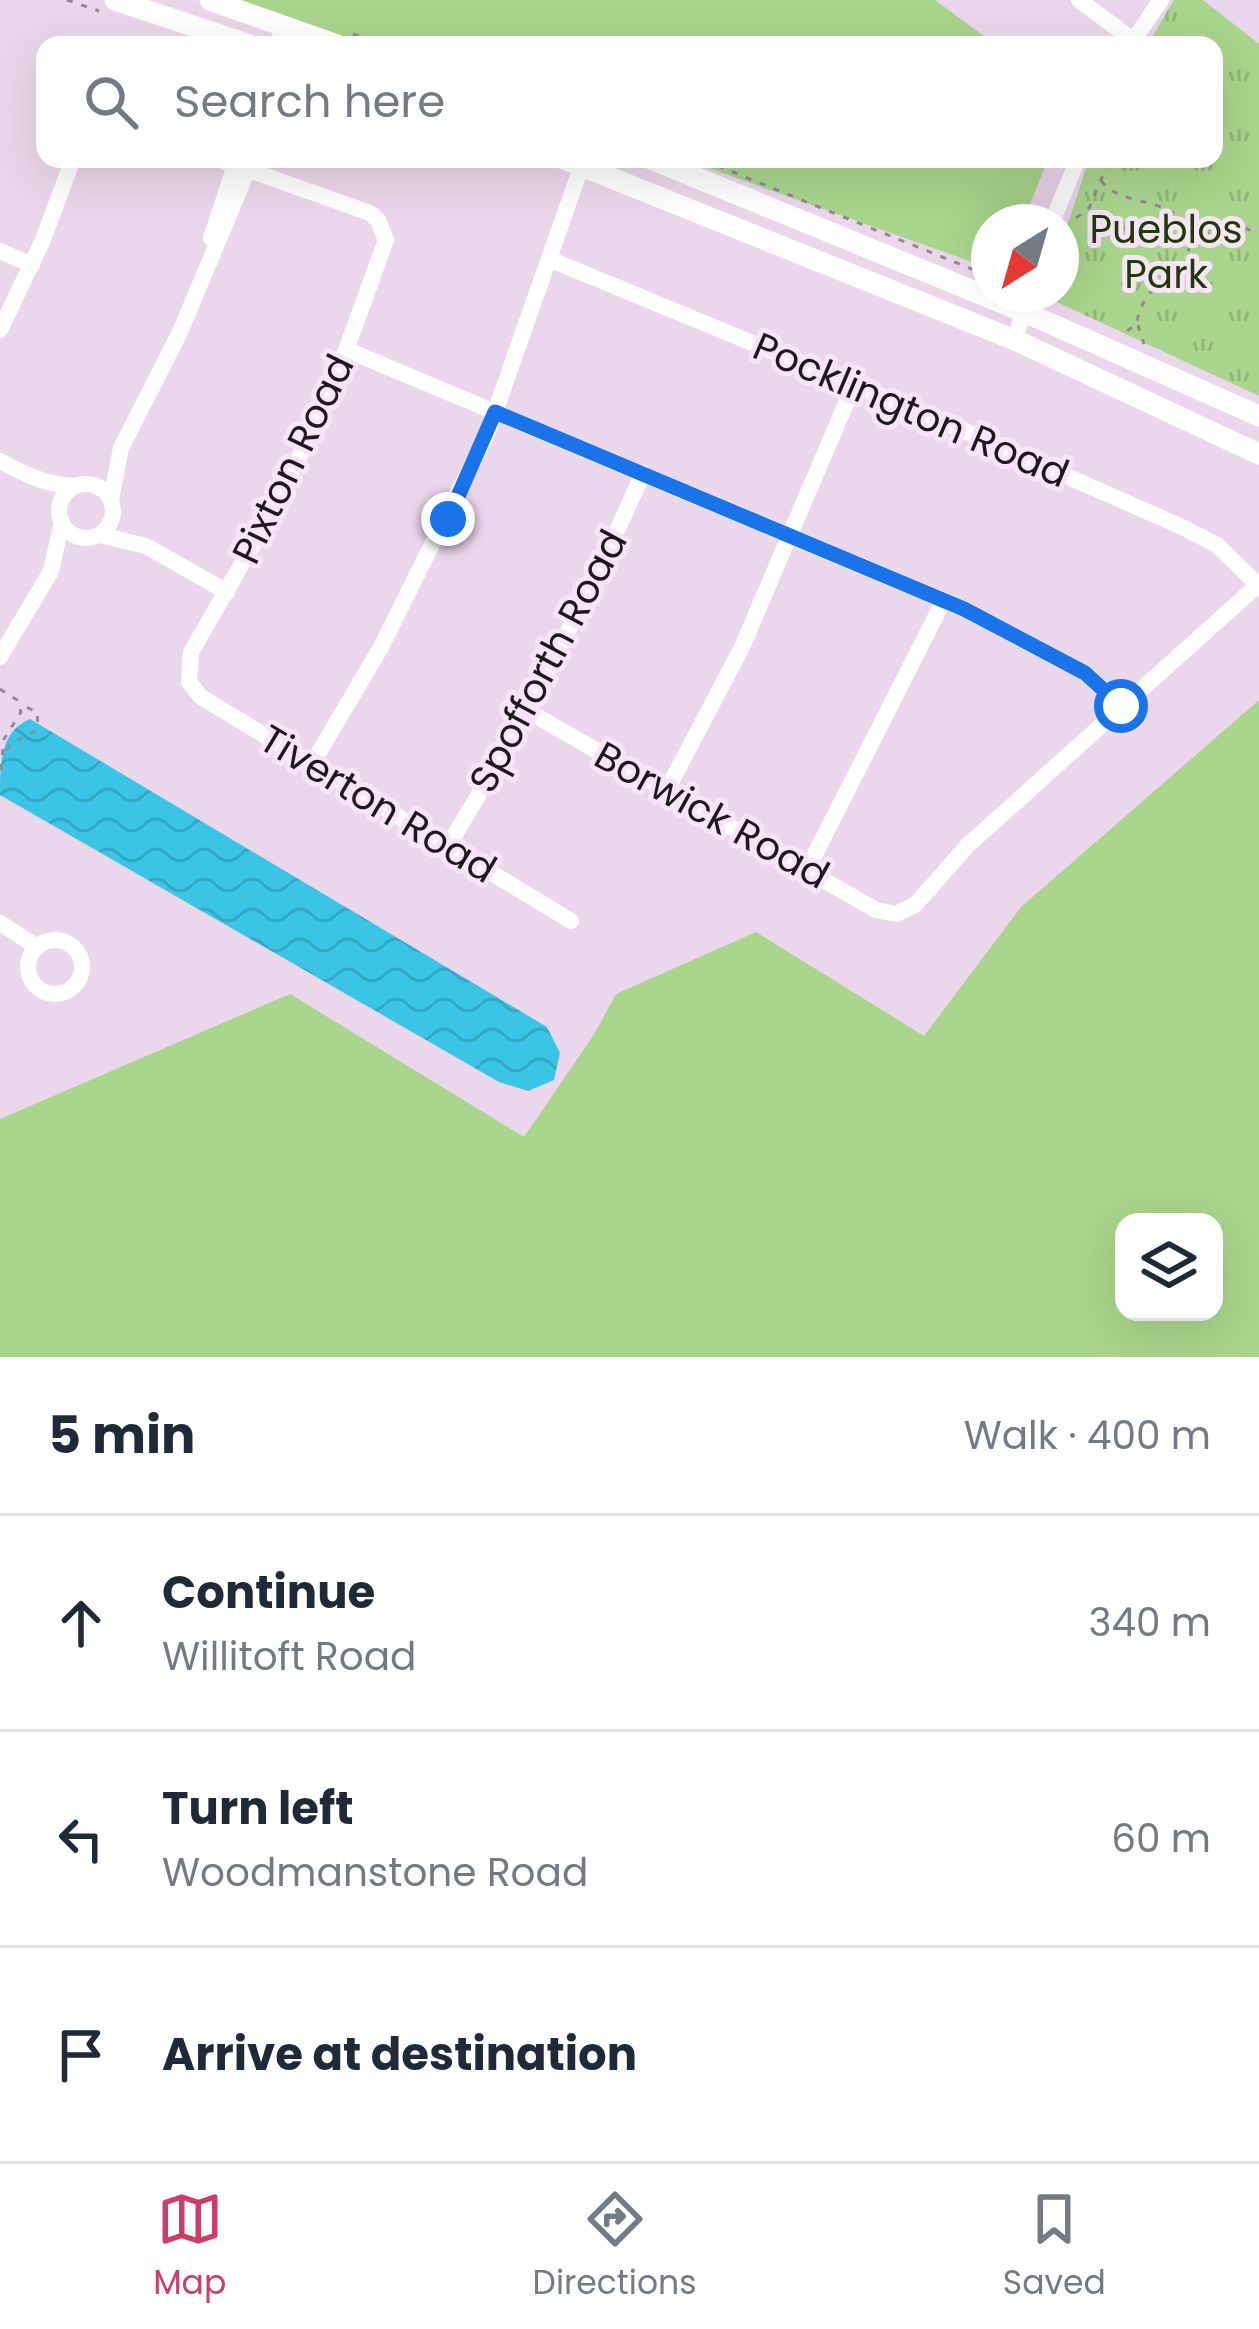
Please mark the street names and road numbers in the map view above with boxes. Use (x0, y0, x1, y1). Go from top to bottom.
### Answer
street label: Pocklington Road (745, 319, 1077, 501)
street label: Pixton Road (219, 345, 367, 573)
street label: Spofforth Road (456, 520, 640, 802)
street label: Tiverton Road (249, 712, 507, 896)
street label: Borwick Road (585, 728, 839, 902)

